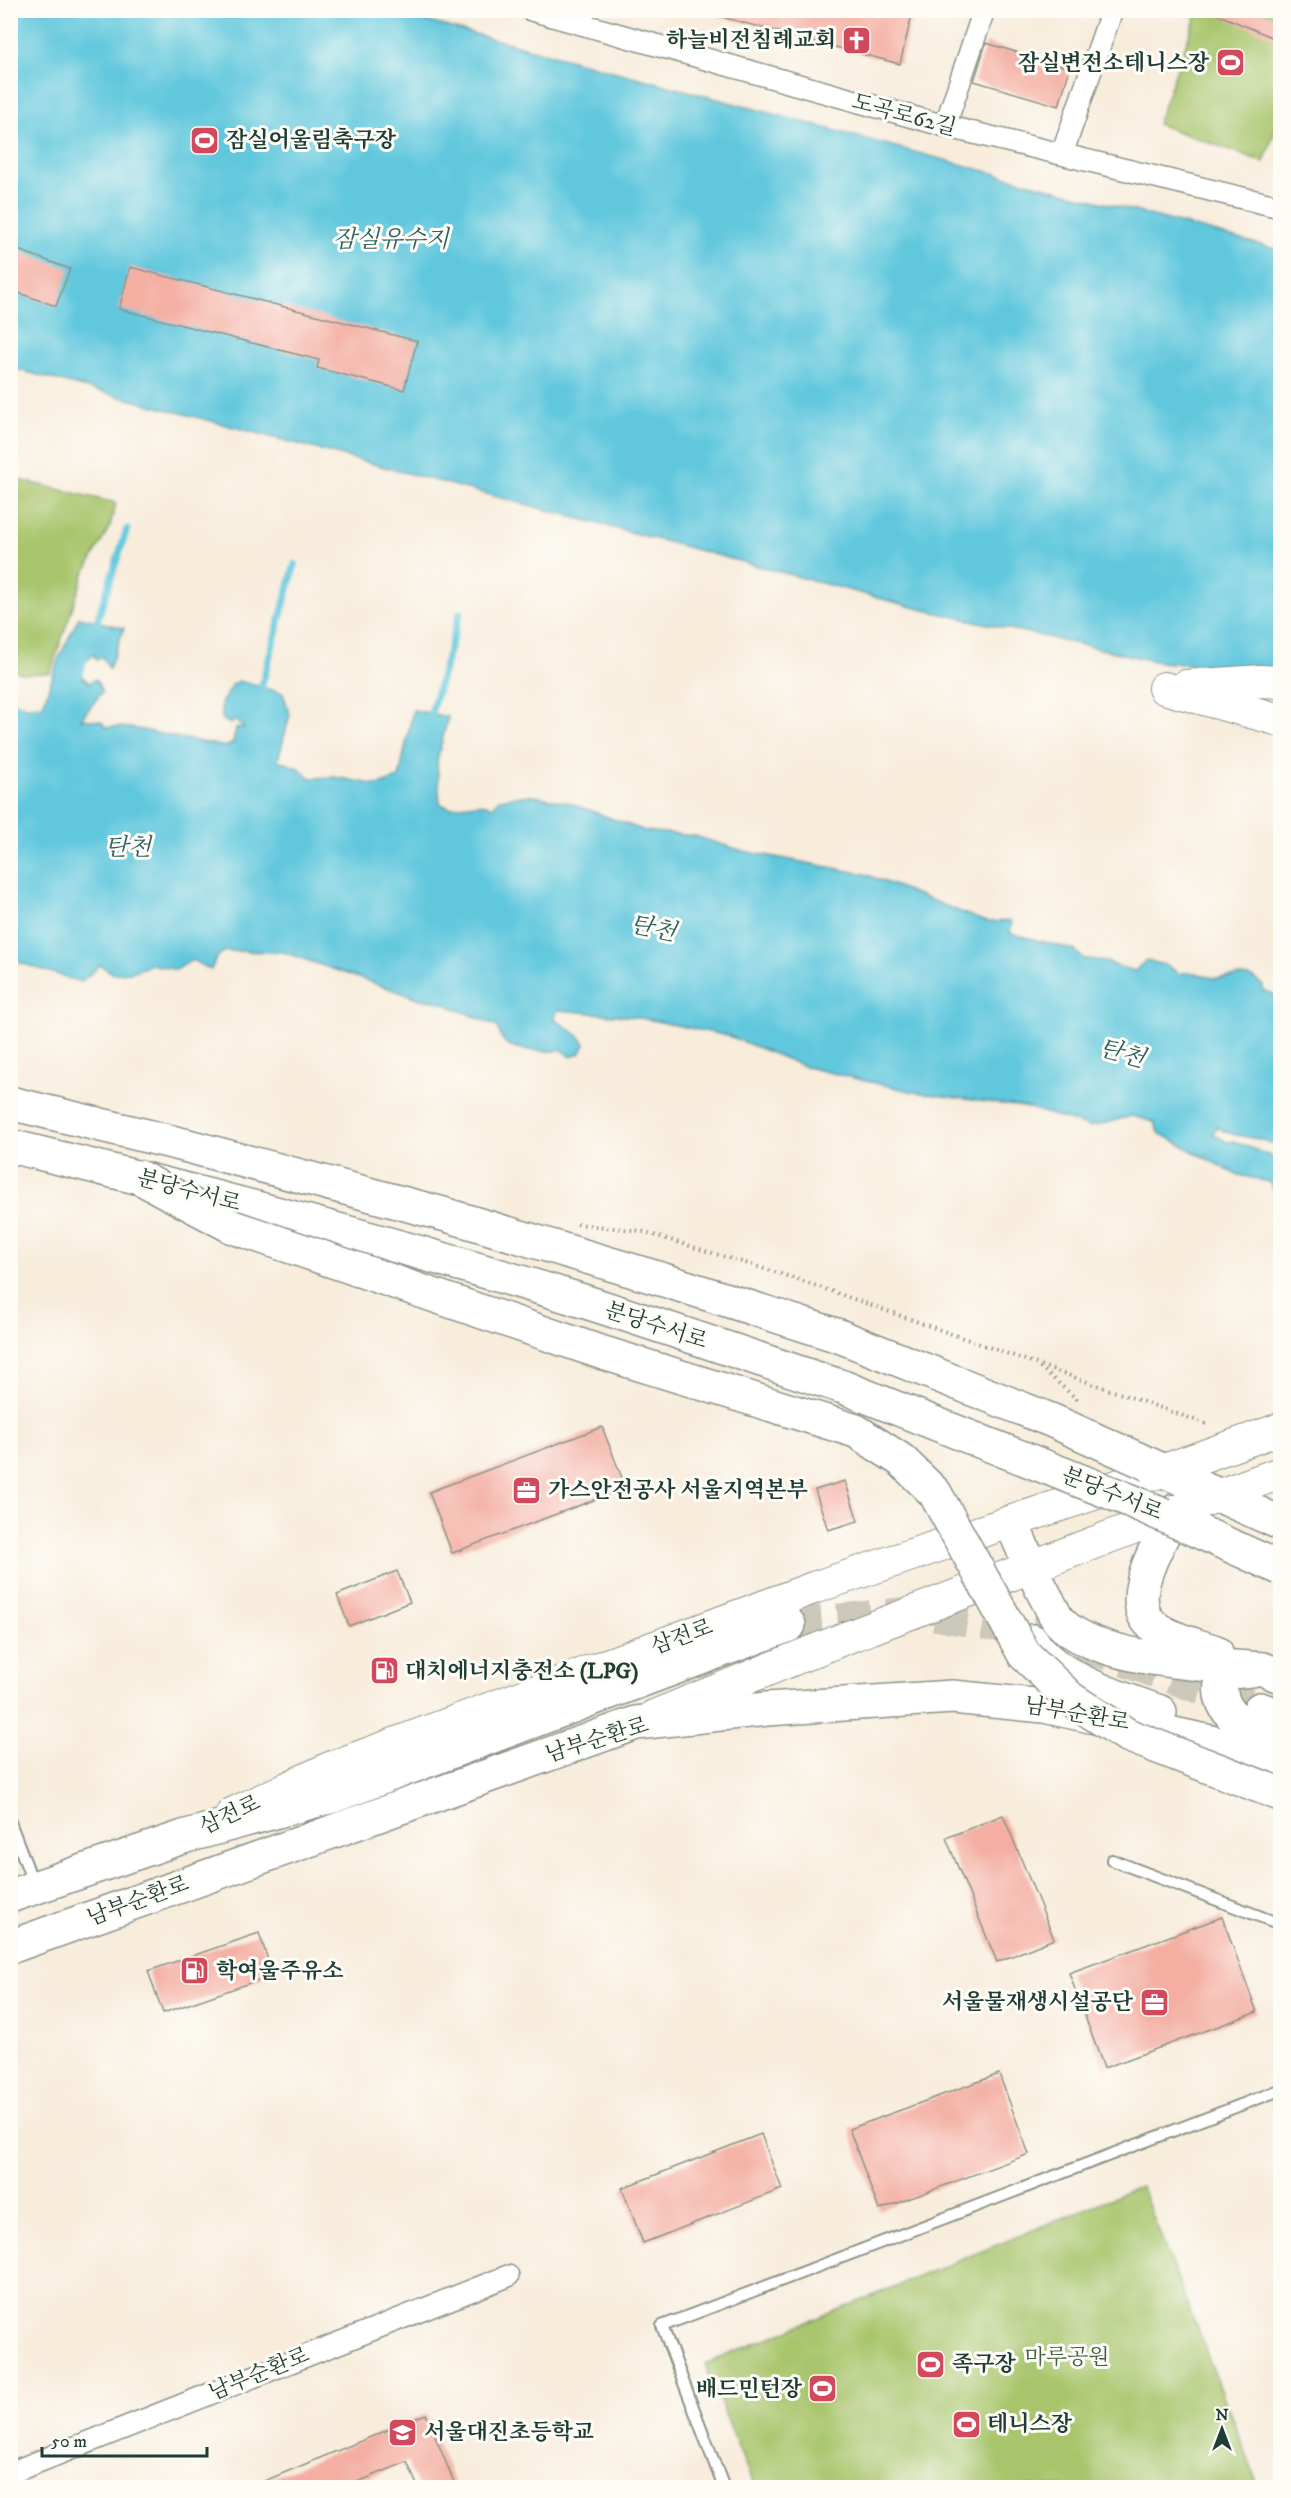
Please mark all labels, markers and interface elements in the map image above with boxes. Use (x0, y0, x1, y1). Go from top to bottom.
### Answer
church icon: 하늘비전침례교회 (841, 24, 873, 56)
place label: 하늘비전침례교회 (666, 27, 836, 54)
sports icon: 잠실변전소테니스장 (1214, 47, 1246, 79)
place label: 잠실변전소테니스장 (1018, 50, 1210, 77)
street label: 도곡로62길 (849, 88, 959, 142)
sports icon: 잠실어울림축구장 (189, 124, 221, 156)
place label: 잠실어울림축구장 (226, 127, 397, 154)
water label: 잠실유수지 (333, 225, 451, 255)
water label: 탄천 (105, 833, 153, 863)
water label: 탄천 (627, 910, 681, 949)
water label: 탄천 (1096, 1033, 1150, 1075)
street label: 분당수서로 (134, 1164, 244, 1218)
street label: 분당수서로 (601, 1297, 711, 1355)
street label: 분당수서로 (1058, 1462, 1166, 1526)
office icon: 가스안전공사 서울지역본부 (511, 1474, 543, 1506)
place label: 가스안전공사 서울지역본부 (548, 1477, 808, 1504)
street label: 삼전로 (647, 1613, 717, 1661)
fuel station icon: 대치에너지충전소 (LPG) (368, 1655, 400, 1687)
place label: 대치에너지충전소 (LPG) (405, 1658, 638, 1685)
street label: 남부순환로 (1022, 1691, 1132, 1737)
street label: 남부순환로 (542, 1712, 652, 1768)
street label: 삼전로 (195, 1789, 265, 1841)
street label: 남부순환로 (83, 1870, 193, 1932)
fuel station icon: 학여울주유소 (179, 1955, 211, 1987)
place label: 학여울주유소 (216, 1958, 344, 1985)
office icon: 서울물재생시설공단 (1138, 1986, 1170, 2018)
place label: 서울물재생시설공단 (942, 1989, 1134, 2016)
street label: 남부순환로 (205, 2342, 313, 2406)
park label: 마루공원 (1024, 2344, 1110, 2371)
sports icon: 족구장 (915, 2348, 947, 2380)
place label: 족구장 (952, 2351, 1017, 2378)
sports icon: 배드민턴장 (807, 2373, 839, 2405)
place label: 배드민턴장 (696, 2376, 803, 2403)
north arrow (1192, 2399, 1252, 2459)
text: N (1215, 2405, 1229, 2425)
sports icon: 테니스장 (950, 2408, 982, 2440)
place label: 테니스장 (987, 2411, 1073, 2438)
school or university icon: 서울대진초등학교 (387, 2416, 419, 2448)
place label: 서울대진초등학교 (424, 2419, 594, 2446)
scale bar (42, 2420, 207, 2458)
text: 50 m (51, 2431, 87, 2453)

